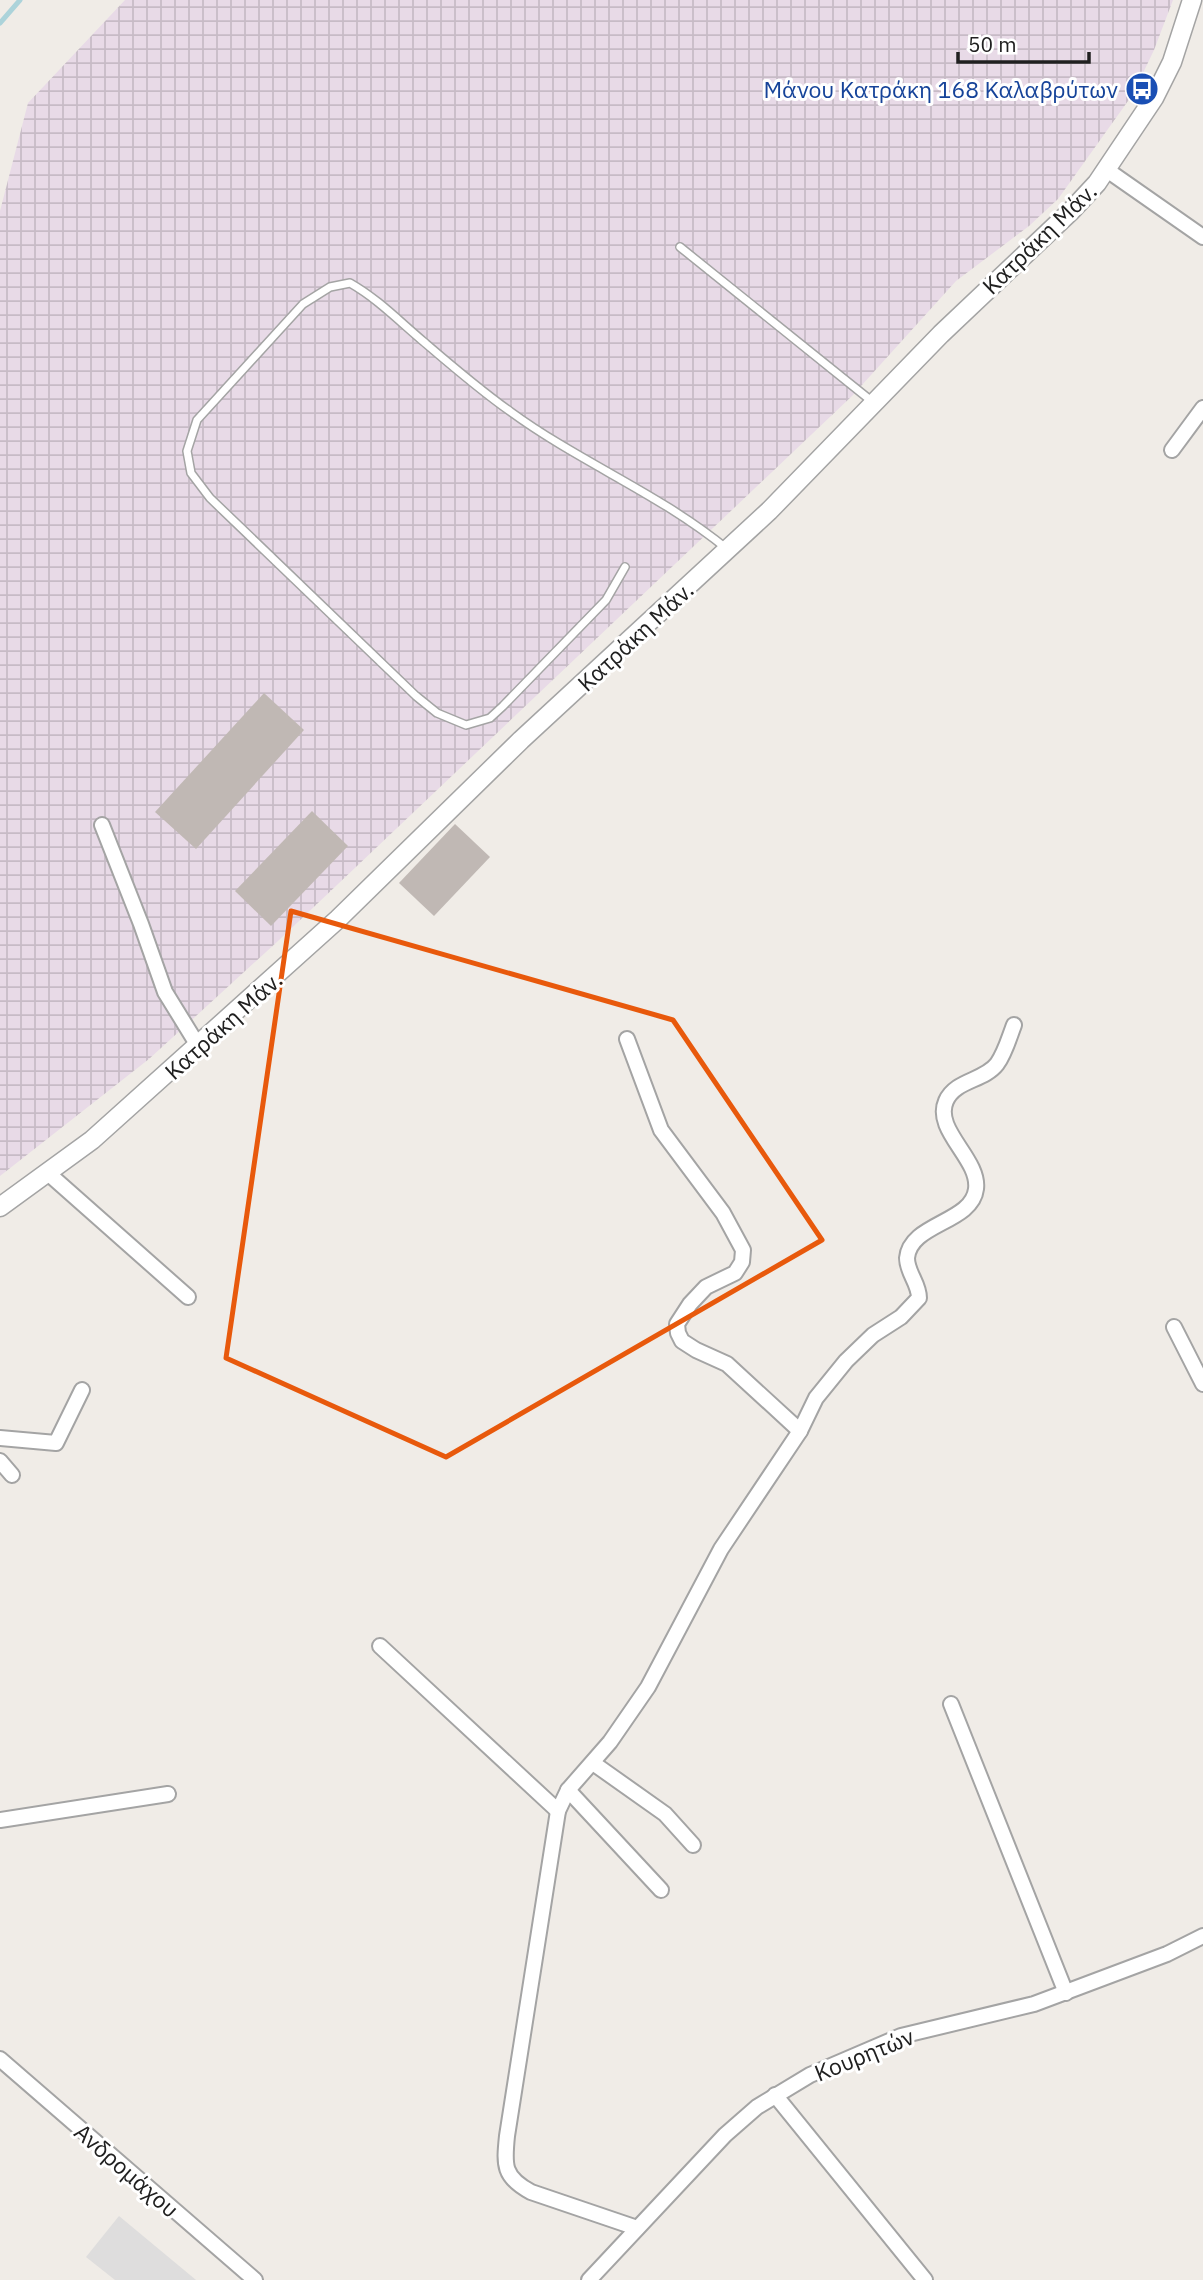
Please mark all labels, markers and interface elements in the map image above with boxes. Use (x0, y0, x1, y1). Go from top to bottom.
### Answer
scale bar (958, 21, 1089, 65)
text: 50 m (968, 30, 1017, 58)
bus stop icon: Μάνου Κατράκη 168 Καλαβρύτων (1123, 70, 1161, 108)
place label: Μάνου Κατράκη 168 Καλαβρύτων (763, 74, 1118, 104)
street label: Κατράκη Μάν. (975, 176, 1103, 300)
street label: Κατράκη Μάν. (571, 574, 699, 698)
street label: Κατράκη Μάν. (158, 964, 288, 1086)
street label: Κουρητών (810, 2020, 918, 2088)
street label: Ανδρομάχου (68, 2116, 186, 2224)

